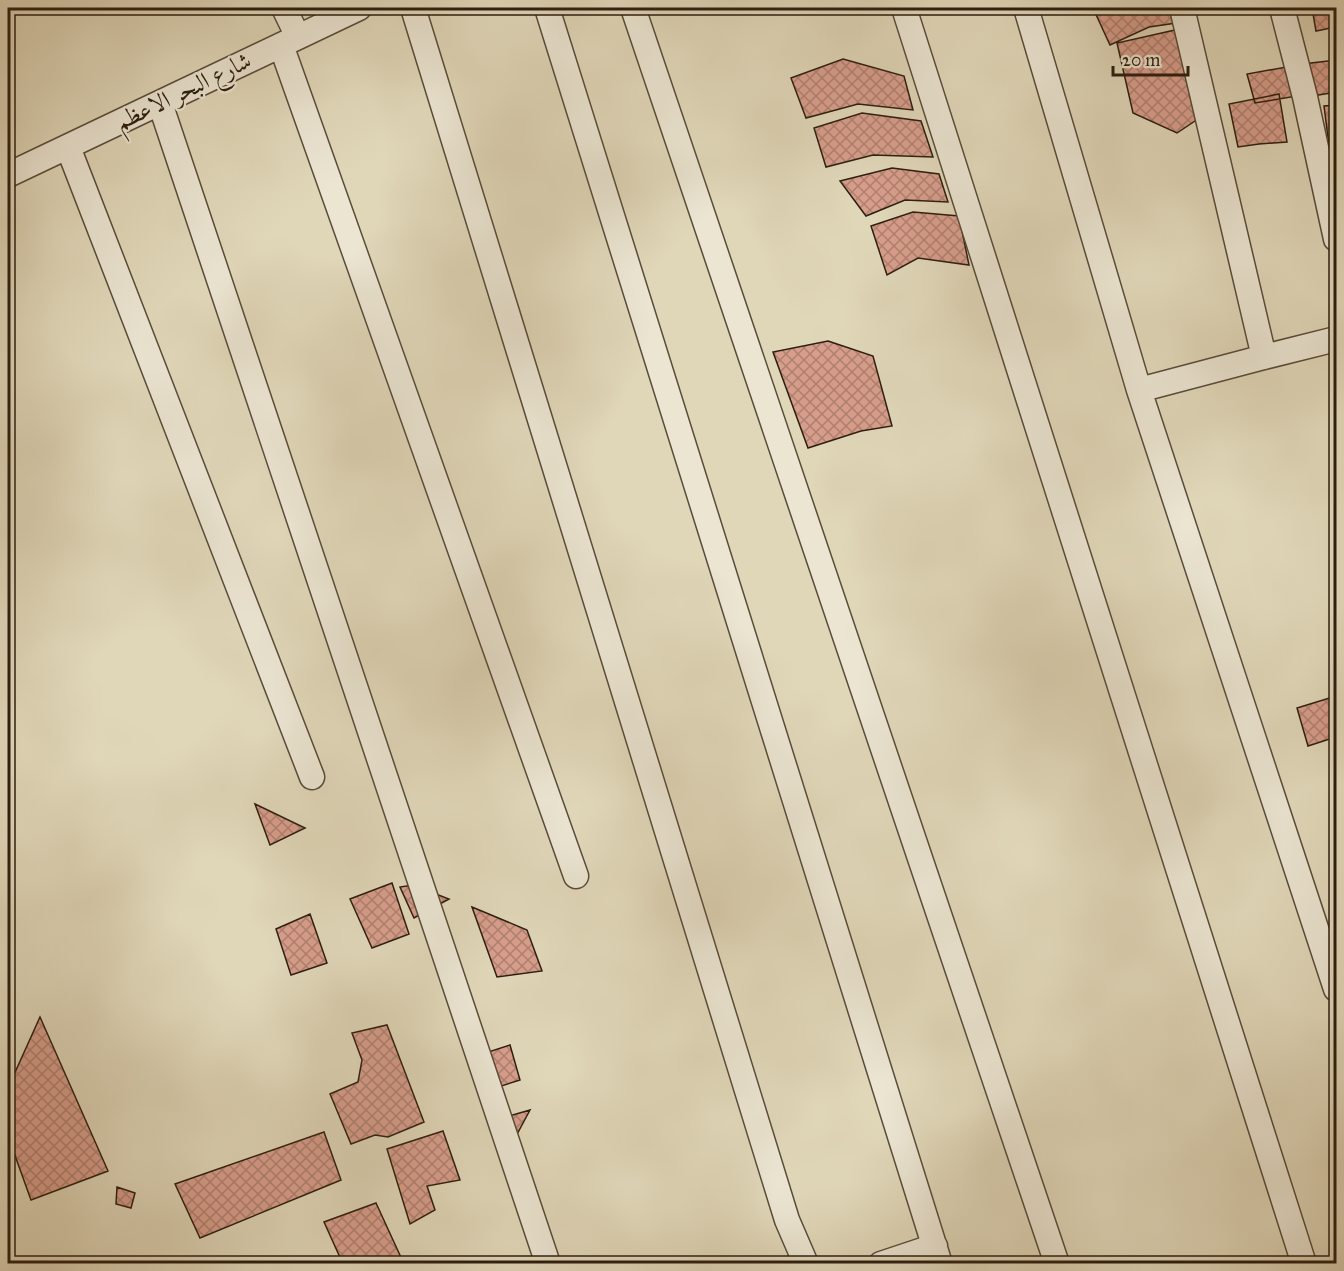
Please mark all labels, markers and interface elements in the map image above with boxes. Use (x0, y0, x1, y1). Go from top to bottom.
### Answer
scale bar (1113, 39, 1188, 77)
street label: شارع البحر الاعظم (110, 45, 259, 143)
text: 20 m (1122, 49, 1160, 71)

